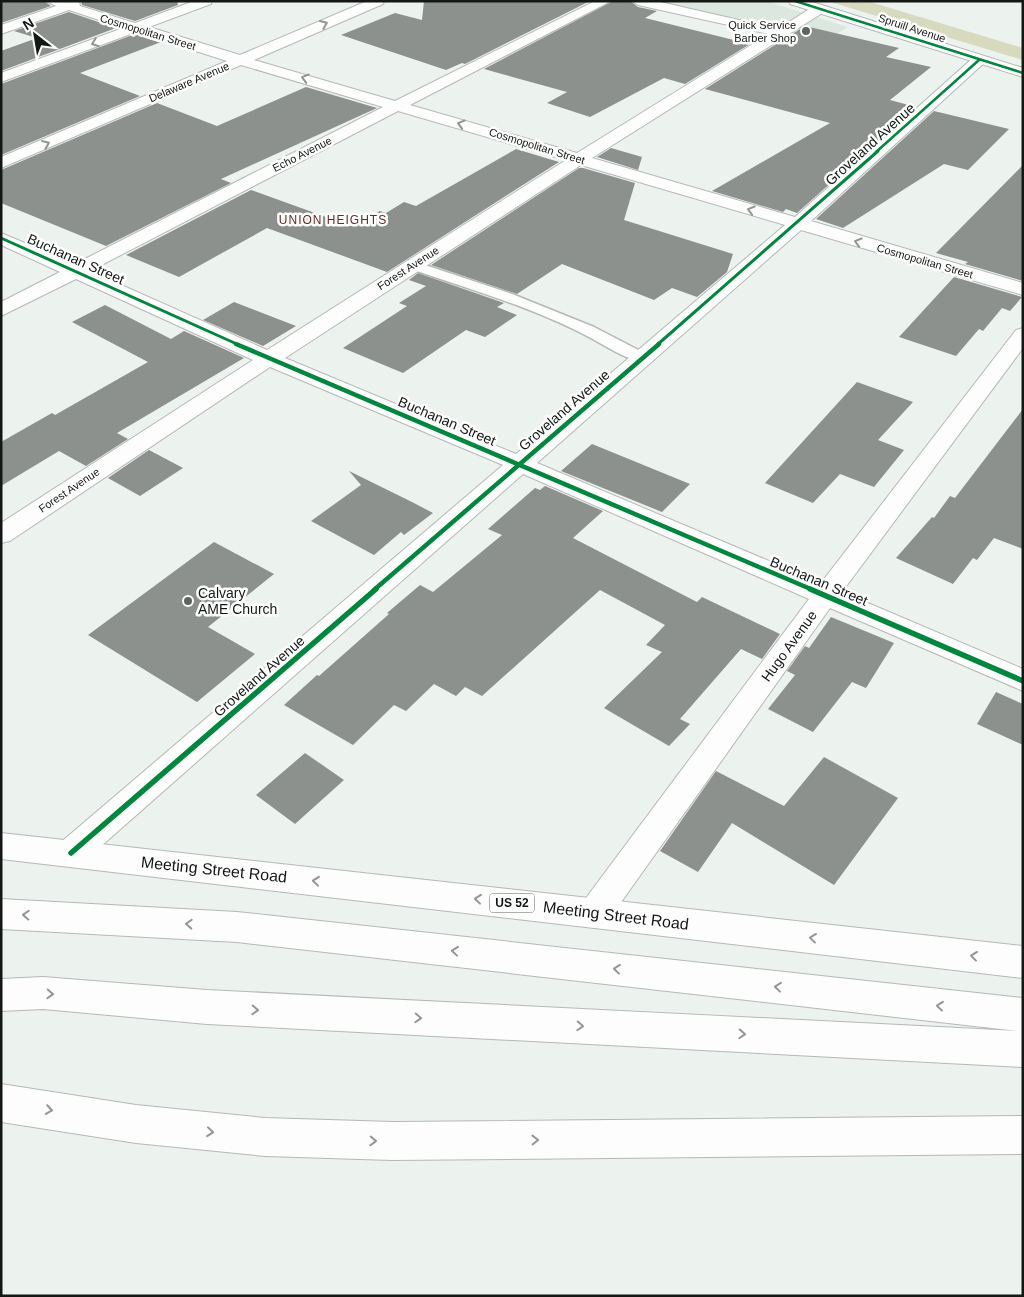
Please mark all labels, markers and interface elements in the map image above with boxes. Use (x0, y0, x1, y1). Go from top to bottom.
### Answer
north arrow (10, 10, 60, 60)
street label: Spruill Avenue (877, 11, 947, 45)
street label: Cosmopolitan Street (99, 12, 197, 52)
text: N (20, 14, 37, 33)
place label: Quick Service Barber Shop (728, 19, 796, 44)
one-way arrow (319, 20, 328, 31)
marker: Quick Service Barber Shop (800, 25, 812, 37)
one-way arrow (91, 37, 100, 47)
street label: Delaware Avenue (147, 60, 231, 104)
one-way arrow (301, 74, 309, 84)
street label: Groveland Avenue (822, 99, 918, 188)
one-way arrow (457, 119, 465, 129)
street label: Cosmopolitan Street (488, 126, 586, 166)
street label: Echo Avenue (270, 134, 334, 174)
one-way arrow (41, 139, 50, 150)
one-way arrow (747, 206, 755, 216)
district label: UNION HEIGHTS (279, 213, 387, 227)
street label: Buchanan Street (25, 230, 127, 288)
one-way arrow (855, 237, 863, 247)
street label: Cosmopolitan Street (875, 241, 975, 281)
street label: Forest Avenue (375, 244, 441, 292)
street label: Groveland Avenue (515, 366, 613, 454)
street label: Buchanan Street (396, 393, 498, 449)
street label: Forest Avenue (36, 465, 102, 515)
street label: Buchanan Street (768, 553, 870, 609)
place label: Calvary AME Church (198, 585, 277, 617)
marker: Calvary AME Church (182, 595, 194, 607)
street label: Hugo Avenue (758, 607, 820, 685)
street label: Groveland Avenue (210, 632, 308, 720)
street label: Meeting Street Road (140, 853, 288, 886)
one-way arrow (312, 876, 320, 887)
one-way arrow (473, 894, 481, 905)
road number: US 52 (490, 894, 534, 912)
street label: Meeting Street Road (542, 898, 690, 933)
one-way arrow (22, 910, 30, 921)
one-way arrow (184, 919, 192, 930)
one-way arrow (809, 933, 817, 944)
one-way arrow (451, 946, 459, 957)
one-way arrow (970, 951, 978, 962)
one-way arrow (612, 964, 620, 975)
one-way arrow (774, 982, 782, 993)
one-way arrow (46, 988, 54, 999)
one-way arrow (935, 1001, 943, 1012)
one-way arrow (252, 1005, 260, 1015)
one-way arrow (414, 1013, 422, 1024)
one-way arrow (576, 1021, 584, 1032)
one-way arrow (738, 1029, 746, 1040)
one-way arrow (45, 1105, 54, 1115)
one-way arrow (207, 1126, 215, 1137)
one-way arrow (369, 1135, 377, 1146)
one-way arrow (532, 1135, 539, 1145)

